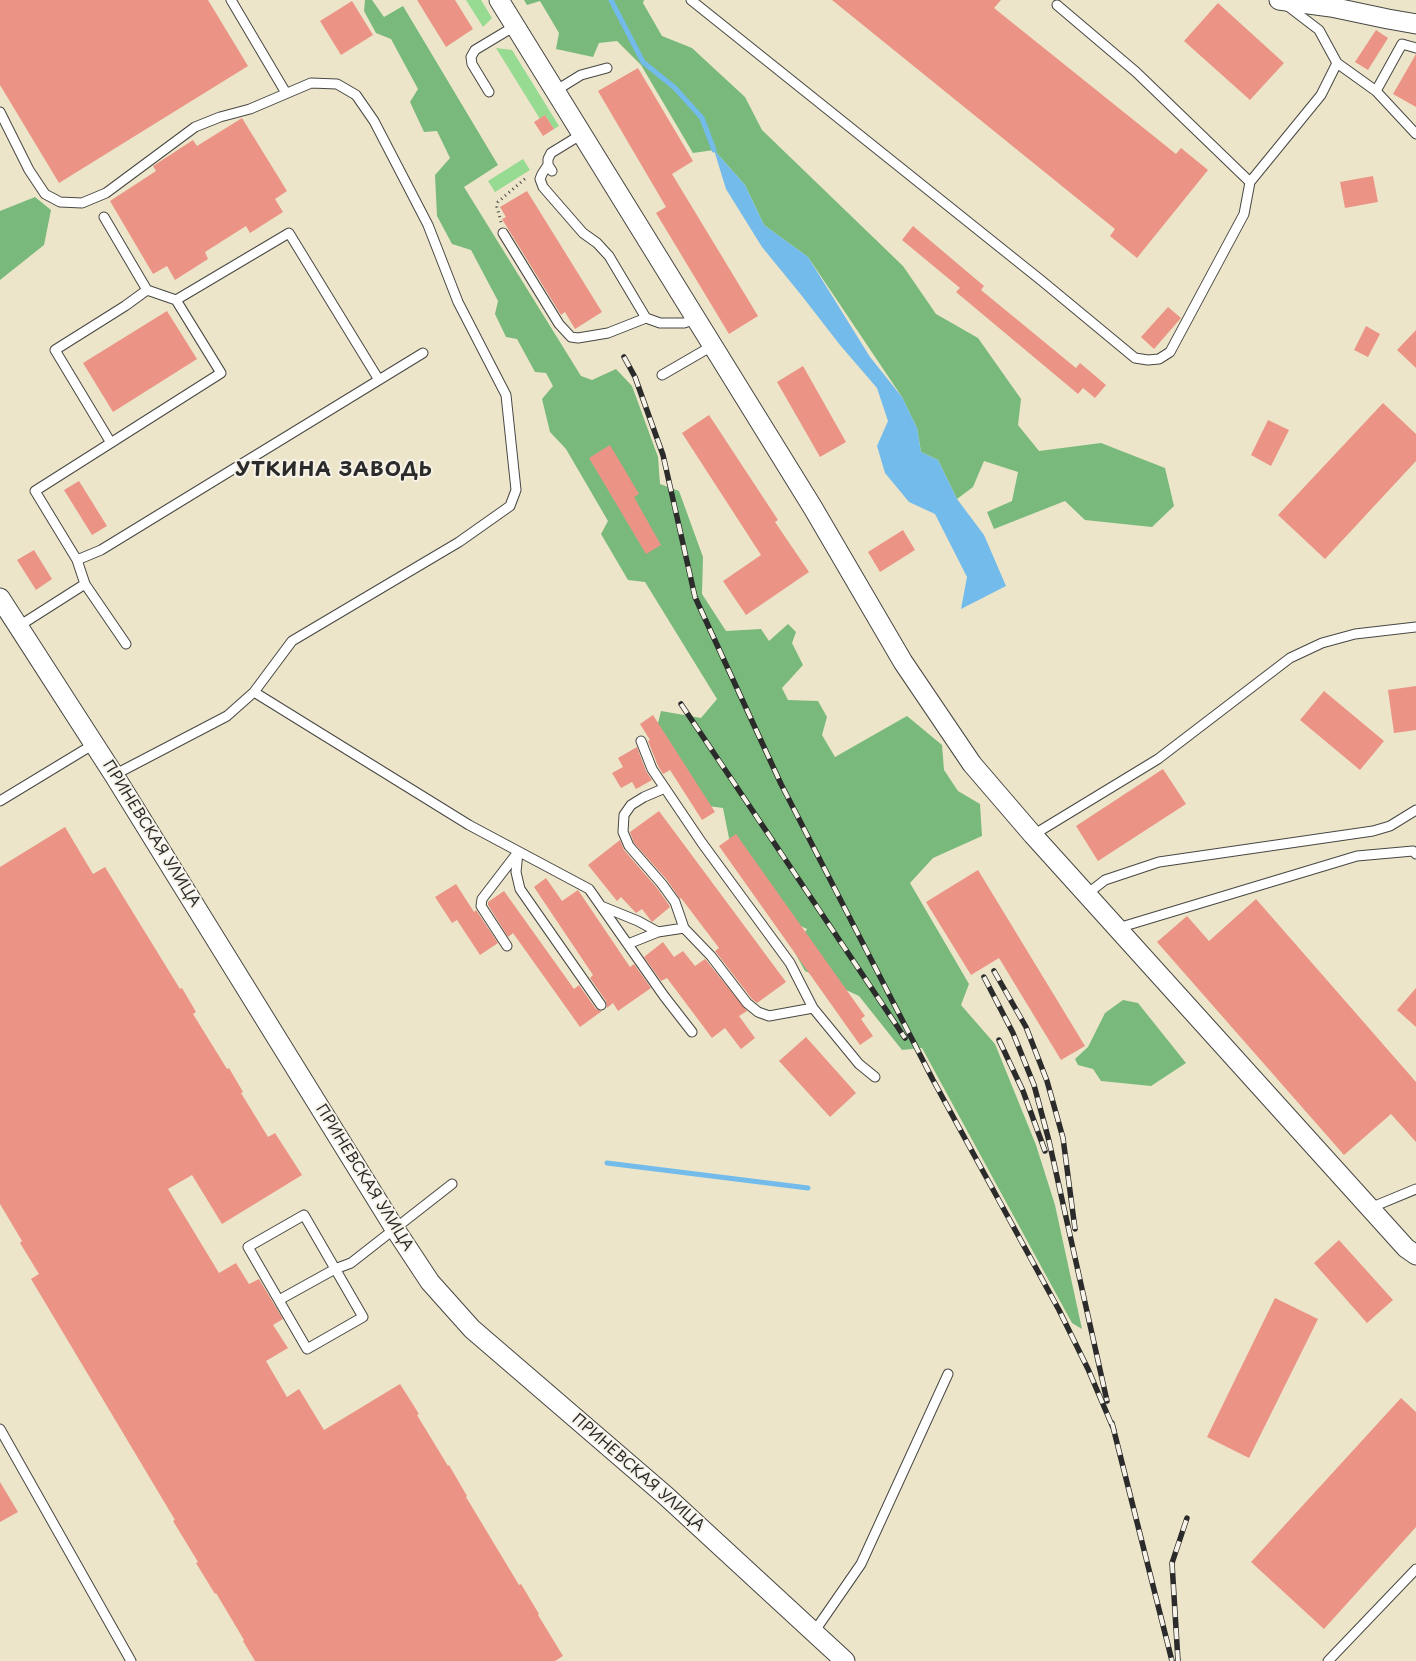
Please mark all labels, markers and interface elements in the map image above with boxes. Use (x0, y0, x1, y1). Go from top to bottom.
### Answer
district label: УТКИНА ЗАВОДЬ (234, 458, 434, 482)
street label: ПРИНЕВСКАЯ УЛИЦА (98, 757, 204, 911)
street label: ПРИНЕВСКАЯ УЛИЦА (311, 1101, 417, 1255)
street label: ПРИНЕВСКАЯ УЛИЦА (568, 1411, 708, 1535)

